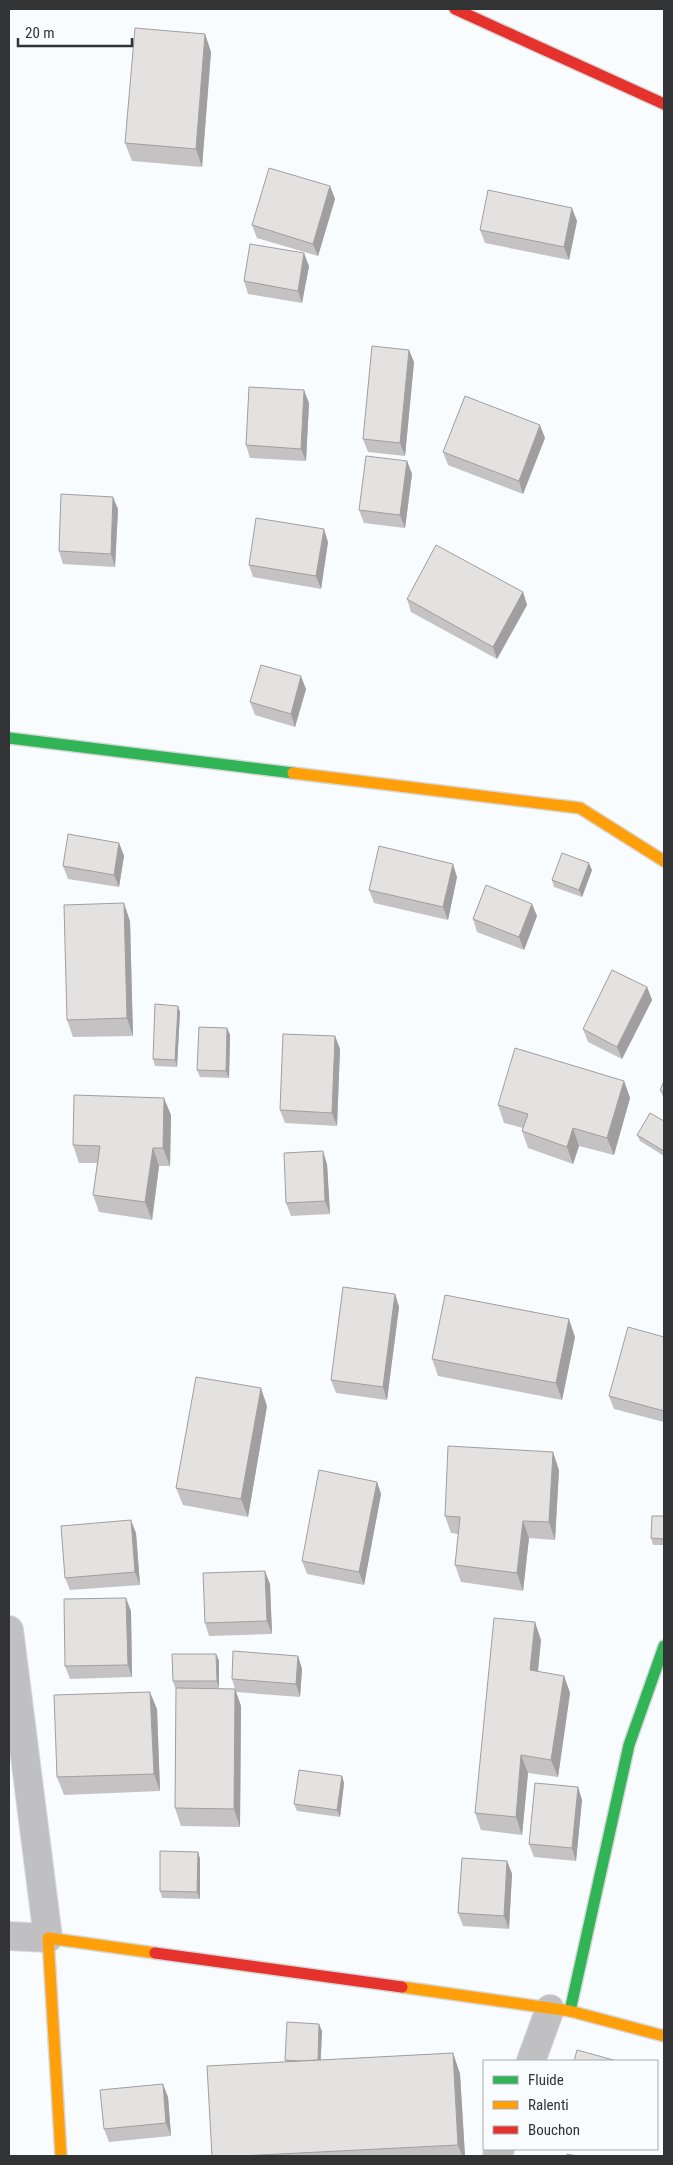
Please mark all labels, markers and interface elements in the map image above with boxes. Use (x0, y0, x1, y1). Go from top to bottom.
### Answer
scale bar (18, 15, 131, 47)
text: 20 m (25, 24, 55, 42)
legend (483, 2060, 658, 2150)
text: Fluide (528, 2071, 564, 2089)
text: Ralenti (528, 2096, 569, 2114)
text: Bouchon (528, 2121, 580, 2139)

